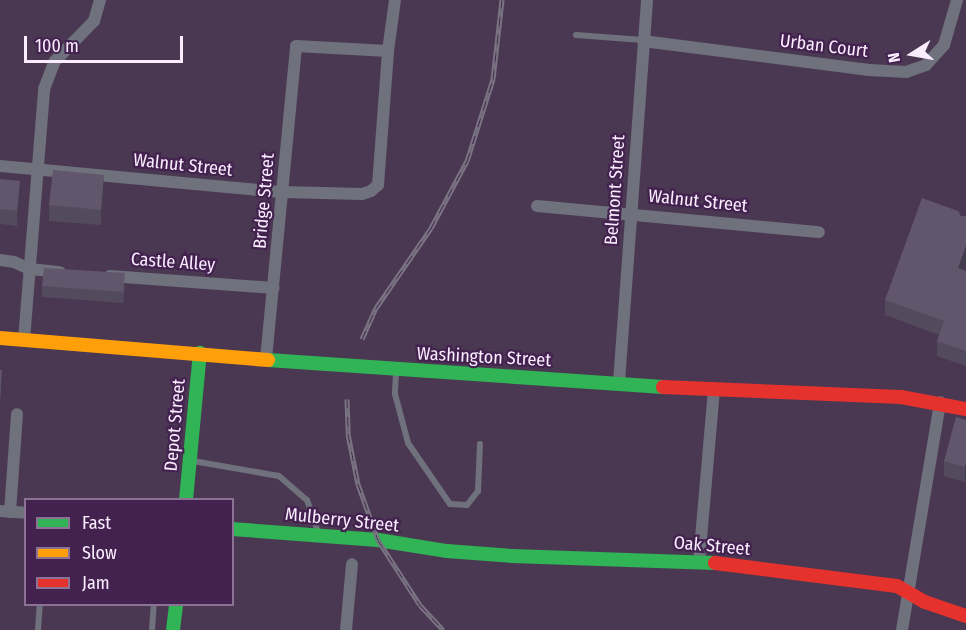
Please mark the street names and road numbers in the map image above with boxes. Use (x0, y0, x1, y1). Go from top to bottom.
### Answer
street label: Urban Court (779, 30, 869, 62)
street label: Belmont Street (600, 134, 630, 246)
street label: Walnut Street (132, 149, 234, 181)
street label: Bridge Street (249, 152, 279, 250)
street label: Walnut Street (647, 185, 749, 217)
street label: Castle Alley (130, 248, 216, 276)
street label: Washington Street (416, 343, 552, 371)
street label: Depot Street (160, 378, 190, 472)
street label: Mulberry Street (284, 503, 400, 537)
street label: Oak Street (673, 532, 751, 560)

